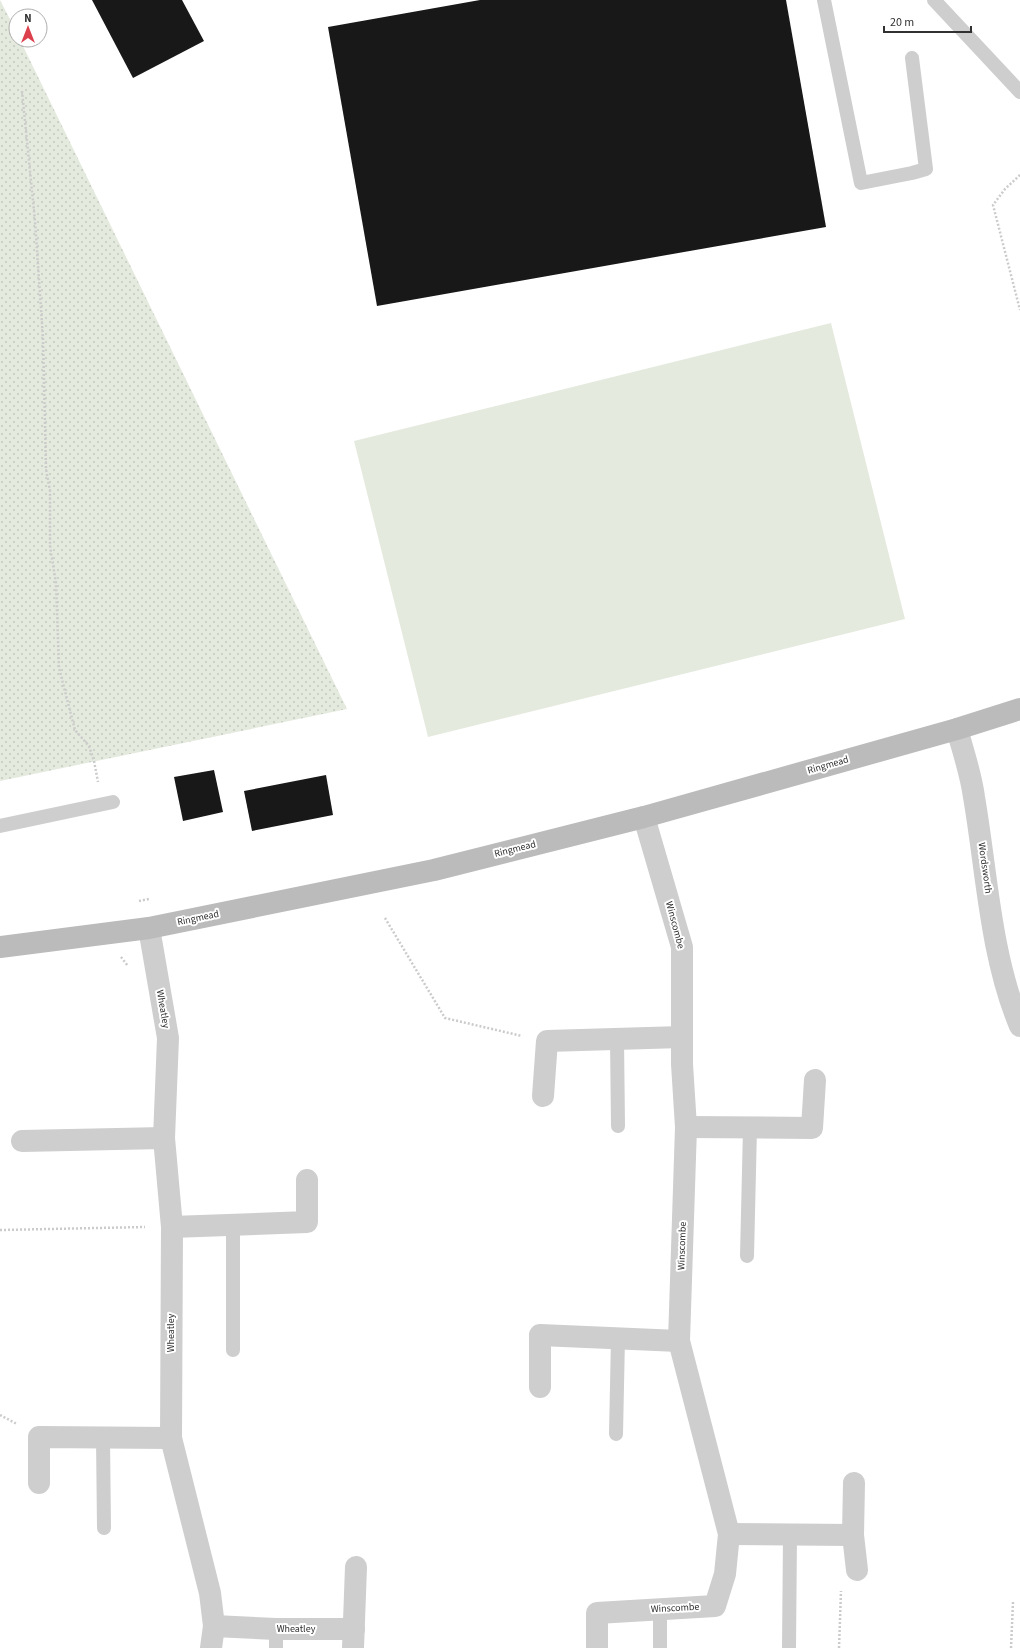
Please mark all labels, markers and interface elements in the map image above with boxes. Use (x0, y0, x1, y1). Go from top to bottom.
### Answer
north arrow (8, 8, 48, 48)
scale bar (884, 8, 971, 34)
text: N (24, 11, 32, 26)
text: 20 m (890, 14, 914, 31)
street label: Ringmead (806, 752, 850, 778)
street label: Ringmead (493, 837, 537, 861)
street label: Wordsworth (975, 842, 995, 894)
street label: Winscombe (662, 900, 688, 950)
street label: Ringmead (176, 907, 220, 929)
street label: Wheatley (153, 989, 173, 1030)
street label: Winscombe (674, 1221, 690, 1270)
street label: Wheatley (164, 1313, 178, 1352)
street label: Winscombe (650, 1600, 700, 1616)
street label: Wheatley (277, 1622, 316, 1636)

